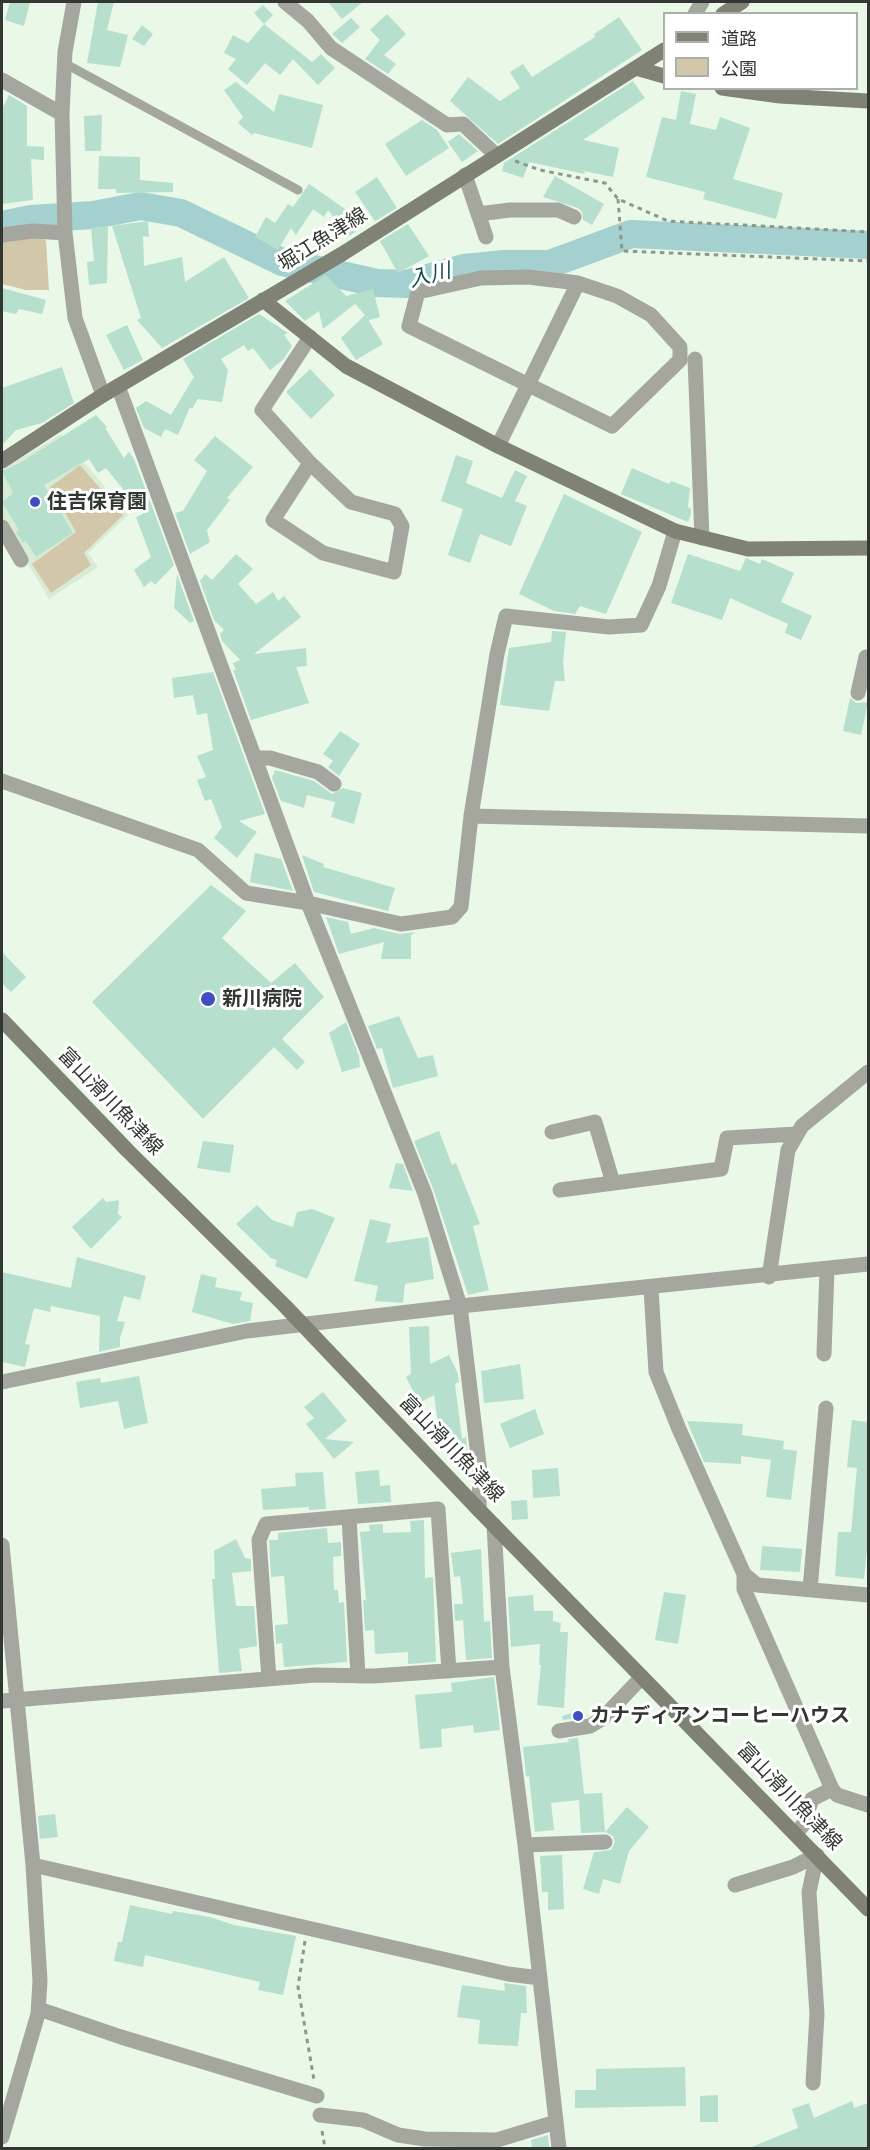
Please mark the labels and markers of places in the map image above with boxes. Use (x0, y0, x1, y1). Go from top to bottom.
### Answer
place label: 住吉保育園 (47, 490, 147, 514)
marker: 住吉保育園 (28, 495, 42, 509)
place label: 新川病院 (222, 987, 302, 1011)
marker: 新川病院 (199, 990, 217, 1008)
place label: カナディアンコーヒーハウス (590, 1704, 850, 1728)
marker: カナディアンコーヒーハウス (571, 1709, 585, 1723)

